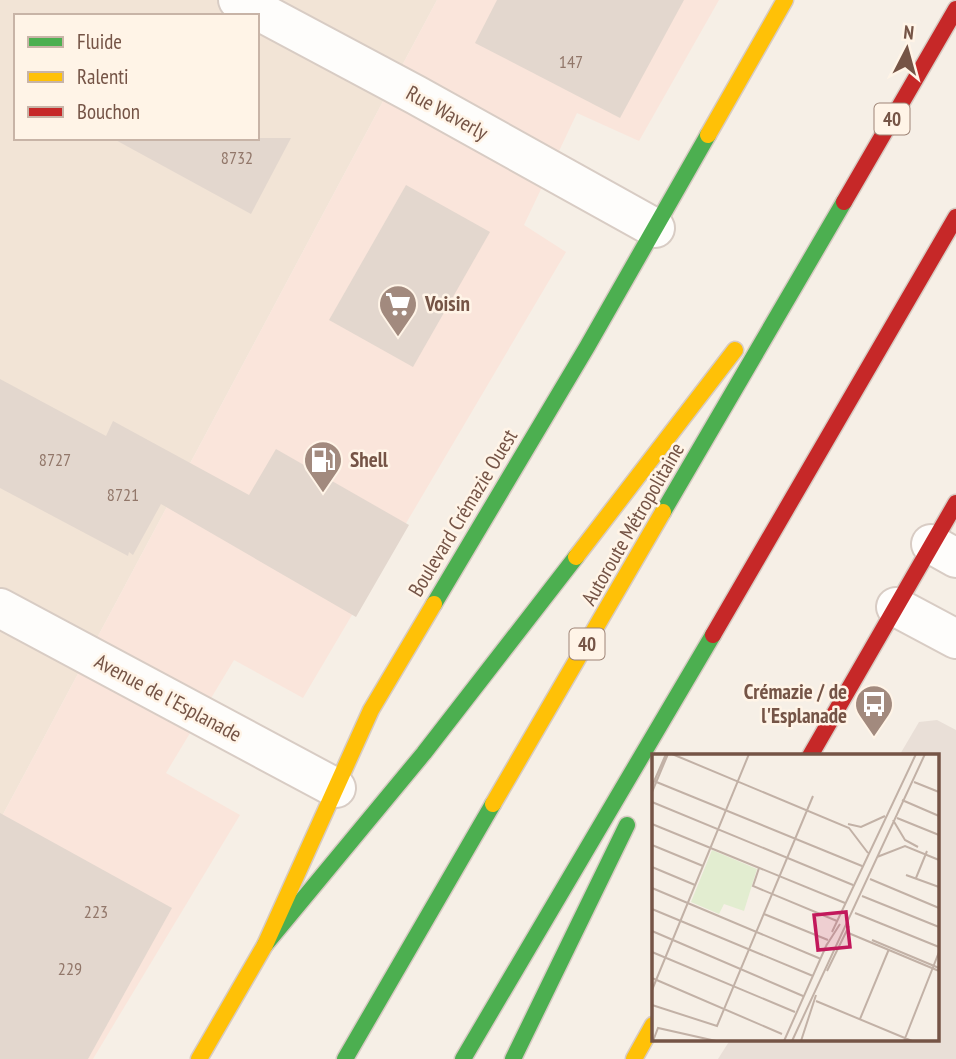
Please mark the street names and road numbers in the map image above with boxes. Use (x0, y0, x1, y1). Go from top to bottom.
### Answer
street label: Rue Waverly (402, 79, 493, 146)
road number: 40 (874, 104, 910, 134)
street label: Boulevard Crémazie Ouest (402, 424, 523, 601)
street label: Autoroute Métropolitaine (575, 438, 690, 610)
road number: 40 (570, 628, 604, 660)
street label: Avenue de l'Esplanade (90, 648, 246, 748)

